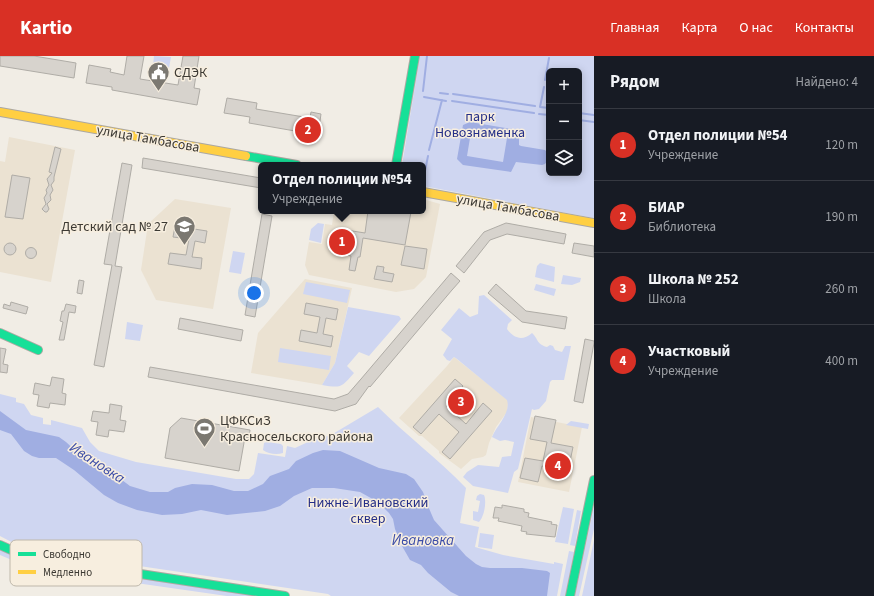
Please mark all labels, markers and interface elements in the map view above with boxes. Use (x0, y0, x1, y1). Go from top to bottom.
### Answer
text: Kartio (20, 15, 72, 42)
text: Главная (610, 18, 659, 38)
text: Карта (681, 18, 717, 38)
text: О нас (739, 18, 773, 38)
text: Контакты (795, 18, 854, 38)
public building icon: СДЭК (145, 60, 171, 93)
place label: СДЭК (174, 63, 208, 83)
map controls (546, 68, 582, 176)
button: + (546, 68, 582, 104)
text: Рядом (610, 70, 660, 94)
text: Найдено: 4 (796, 73, 858, 91)
button: − (546, 104, 582, 140)
park label: парк Новознаменка (435, 107, 525, 143)
pin: 2 (295, 115, 321, 145)
street label: улица Тамбасова (95, 120, 201, 158)
text: Отдел полиции №54 (648, 125, 787, 146)
text: 1 (620, 136, 626, 154)
text: 120 m (825, 136, 858, 154)
button: layers (546, 140, 582, 176)
text: Учреждение (648, 146, 718, 164)
popup (258, 162, 426, 214)
text: Отдел полиции №54 (272, 169, 412, 190)
street label: улица Тамбасова (455, 189, 561, 227)
text: Учреждение (272, 190, 343, 208)
text: БИАР (648, 197, 685, 218)
text: 2 (620, 208, 626, 226)
text: 190 m (825, 208, 858, 226)
school or university icon: Детский сад № 27 (171, 214, 197, 247)
place label: Детский сад № 27 (61, 217, 168, 237)
text: Библиотека (648, 218, 716, 236)
pin: 1 (329, 227, 355, 257)
text: Школа № 252 (648, 269, 739, 290)
text: 3 (620, 280, 626, 298)
text: 260 m (825, 280, 858, 298)
your location (244, 283, 264, 303)
text: Школа (648, 290, 686, 308)
text: Участковый (648, 341, 730, 362)
text: 4 (620, 352, 626, 370)
text: 400 m (825, 352, 858, 370)
text: Учреждение (648, 362, 718, 380)
pin: 3 (448, 387, 474, 417)
place label: ЦФКСиЗ Красносельского района (220, 411, 373, 447)
sports icon: ЦФКСиЗ Красносельского района (192, 416, 218, 449)
water label: Ивановка (65, 437, 129, 489)
pin: 4 (545, 451, 571, 481)
park label: Нижне-Ивановский сквер (307, 493, 429, 529)
water label: Ивановка (392, 530, 454, 551)
legend (10, 540, 142, 586)
text: Свободно (43, 547, 91, 562)
text: Медленно (43, 565, 92, 580)

